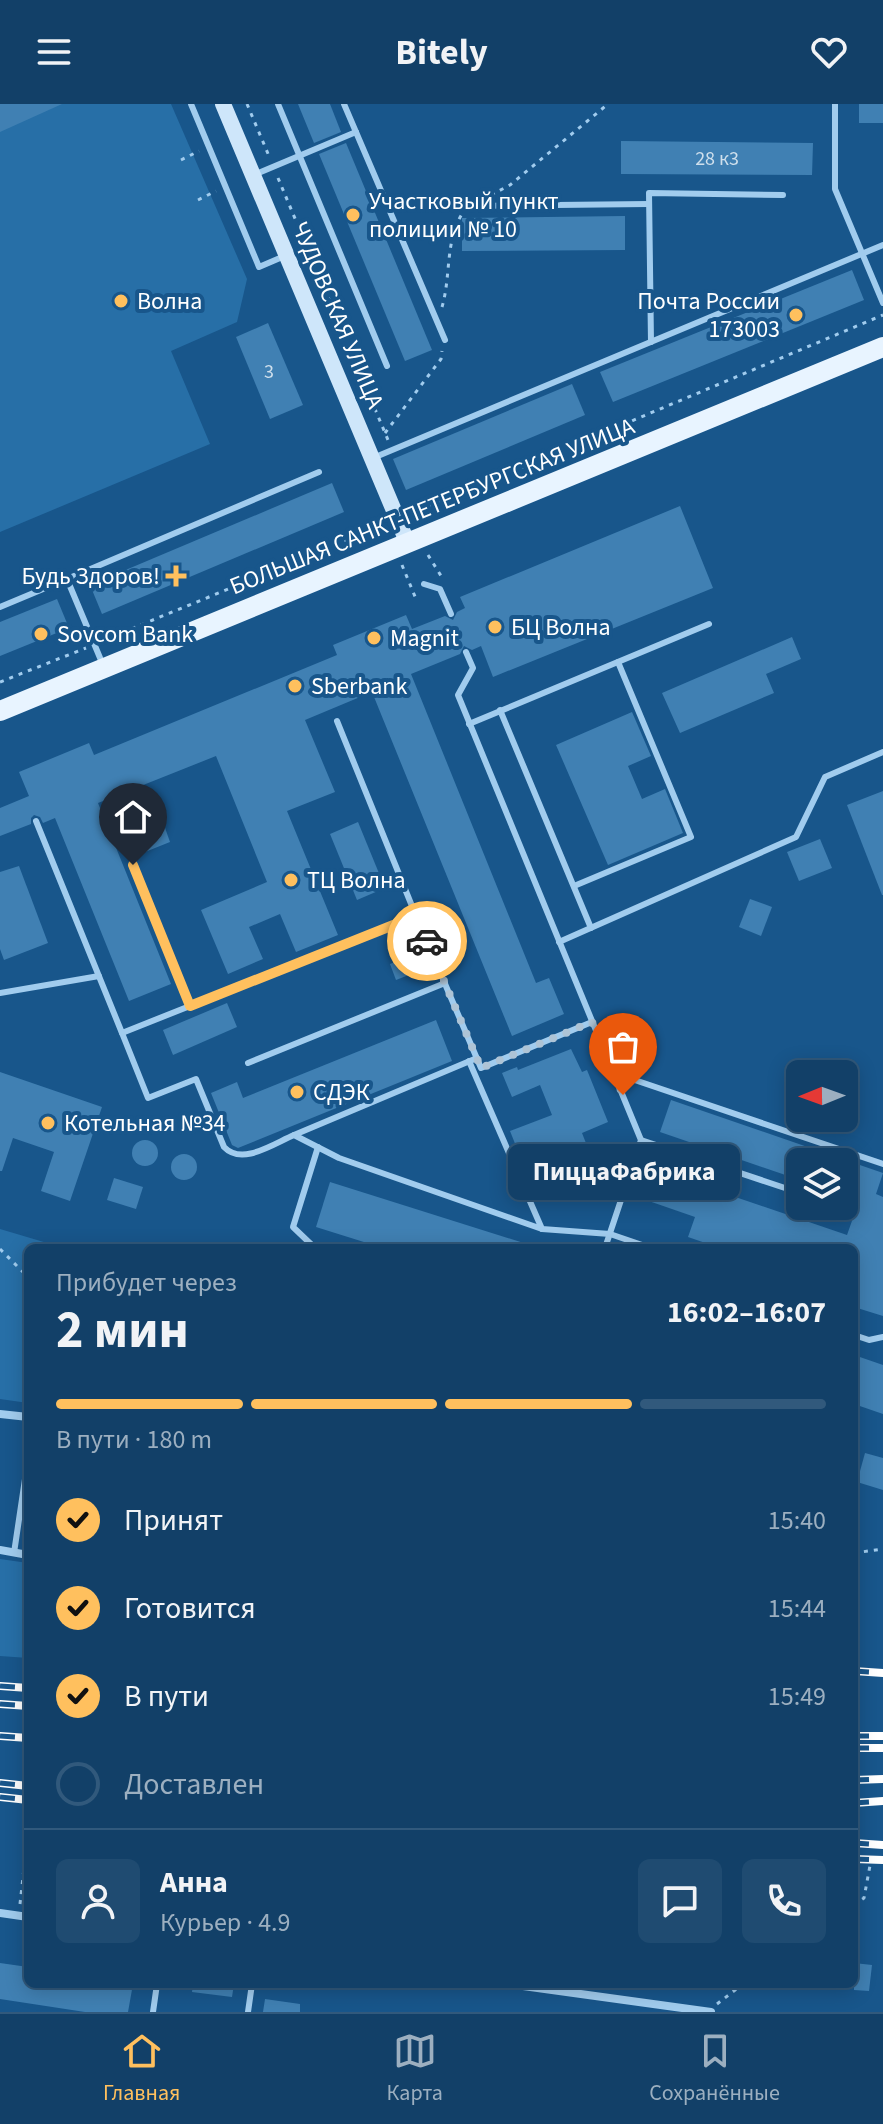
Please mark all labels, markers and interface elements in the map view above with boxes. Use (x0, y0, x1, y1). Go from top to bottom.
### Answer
text: Bitely (395, 27, 488, 78)
icon: menu (32, 30, 76, 74)
icon: heart (807, 30, 851, 74)
house number: 28 к3 (695, 145, 739, 173)
place label: Участковый пункт полиции № 10 (369, 184, 559, 247)
marker: Участковый пункт полиции № 10 (344, 206, 362, 224)
street label: ЧУДОВСКАЯ УЛИЦА (282, 216, 393, 414)
place label: Волна (137, 284, 202, 319)
place label: Почта России 173003 (637, 284, 780, 347)
marker: Волна (112, 292, 130, 310)
marker: Почта России 173003 (787, 306, 805, 324)
house number: 3 (264, 358, 274, 386)
street label: БОЛЬШАЯ САНКТ-ПЕТЕРБУРГСКАЯ УЛИЦА (224, 409, 640, 604)
place label: Будь Здоров! (22, 559, 160, 594)
marker: Будь Здоров! (167, 567, 185, 585)
place label: БЦ Волна (511, 610, 611, 645)
place label: Sovcom Bank (57, 617, 193, 652)
marker: БЦ Волна (486, 618, 504, 636)
place label: Magnit (390, 621, 459, 656)
marker: Sovcom Bank (32, 625, 50, 643)
marker: Magnit (365, 629, 383, 647)
place label: Sberbank (311, 669, 407, 704)
marker: Sberbank (286, 677, 304, 695)
pin (99, 783, 167, 865)
icon: home (111, 795, 155, 839)
place label: ТЦ Волна (307, 863, 406, 898)
marker: ТЦ Волна (282, 871, 300, 889)
courier (387, 901, 467, 981)
icon: car (405, 919, 449, 963)
pin (589, 1013, 657, 1095)
icon: bag (601, 1025, 645, 1069)
north arrow (786, 1060, 858, 1132)
map controls (786, 1060, 858, 1220)
place label: СДЭК (313, 1075, 370, 1110)
marker: СДЭК (288, 1083, 306, 1101)
place label: Котельная №34 (64, 1106, 226, 1141)
marker: Котельная №34 (39, 1114, 57, 1132)
callout: ПиццаФабрика (507, 1143, 739, 1199)
button: layers (786, 1148, 858, 1220)
text: ПиццаФабрика (533, 1153, 715, 1190)
text: Прибудет через (56, 1264, 237, 1301)
text: 16:02–16:07 (667, 1291, 826, 1334)
text: 2 мин (56, 1294, 189, 1368)
text: В пути · 180 m (56, 1421, 212, 1458)
icon: check (56, 1498, 100, 1542)
text: Принят (124, 1499, 223, 1542)
text: 15:40 (768, 1502, 826, 1539)
icon: check (56, 1586, 100, 1630)
text: Готовится (124, 1587, 256, 1630)
text: 15:44 (768, 1590, 826, 1627)
icon: check (56, 1674, 100, 1718)
text: В пути (124, 1675, 209, 1718)
text: 15:49 (768, 1678, 826, 1715)
text: Доставлен (124, 1763, 264, 1806)
button: person (56, 1859, 140, 1943)
button: chat (638, 1859, 722, 1943)
button: phone (742, 1859, 826, 1943)
text: Анна (160, 1861, 228, 1904)
text: Курьер · 4.9 (160, 1904, 290, 1941)
tab: Главная (103, 2029, 180, 2109)
tab: Карта (387, 2029, 443, 2109)
tab: Сохранённые (649, 2029, 780, 2109)

